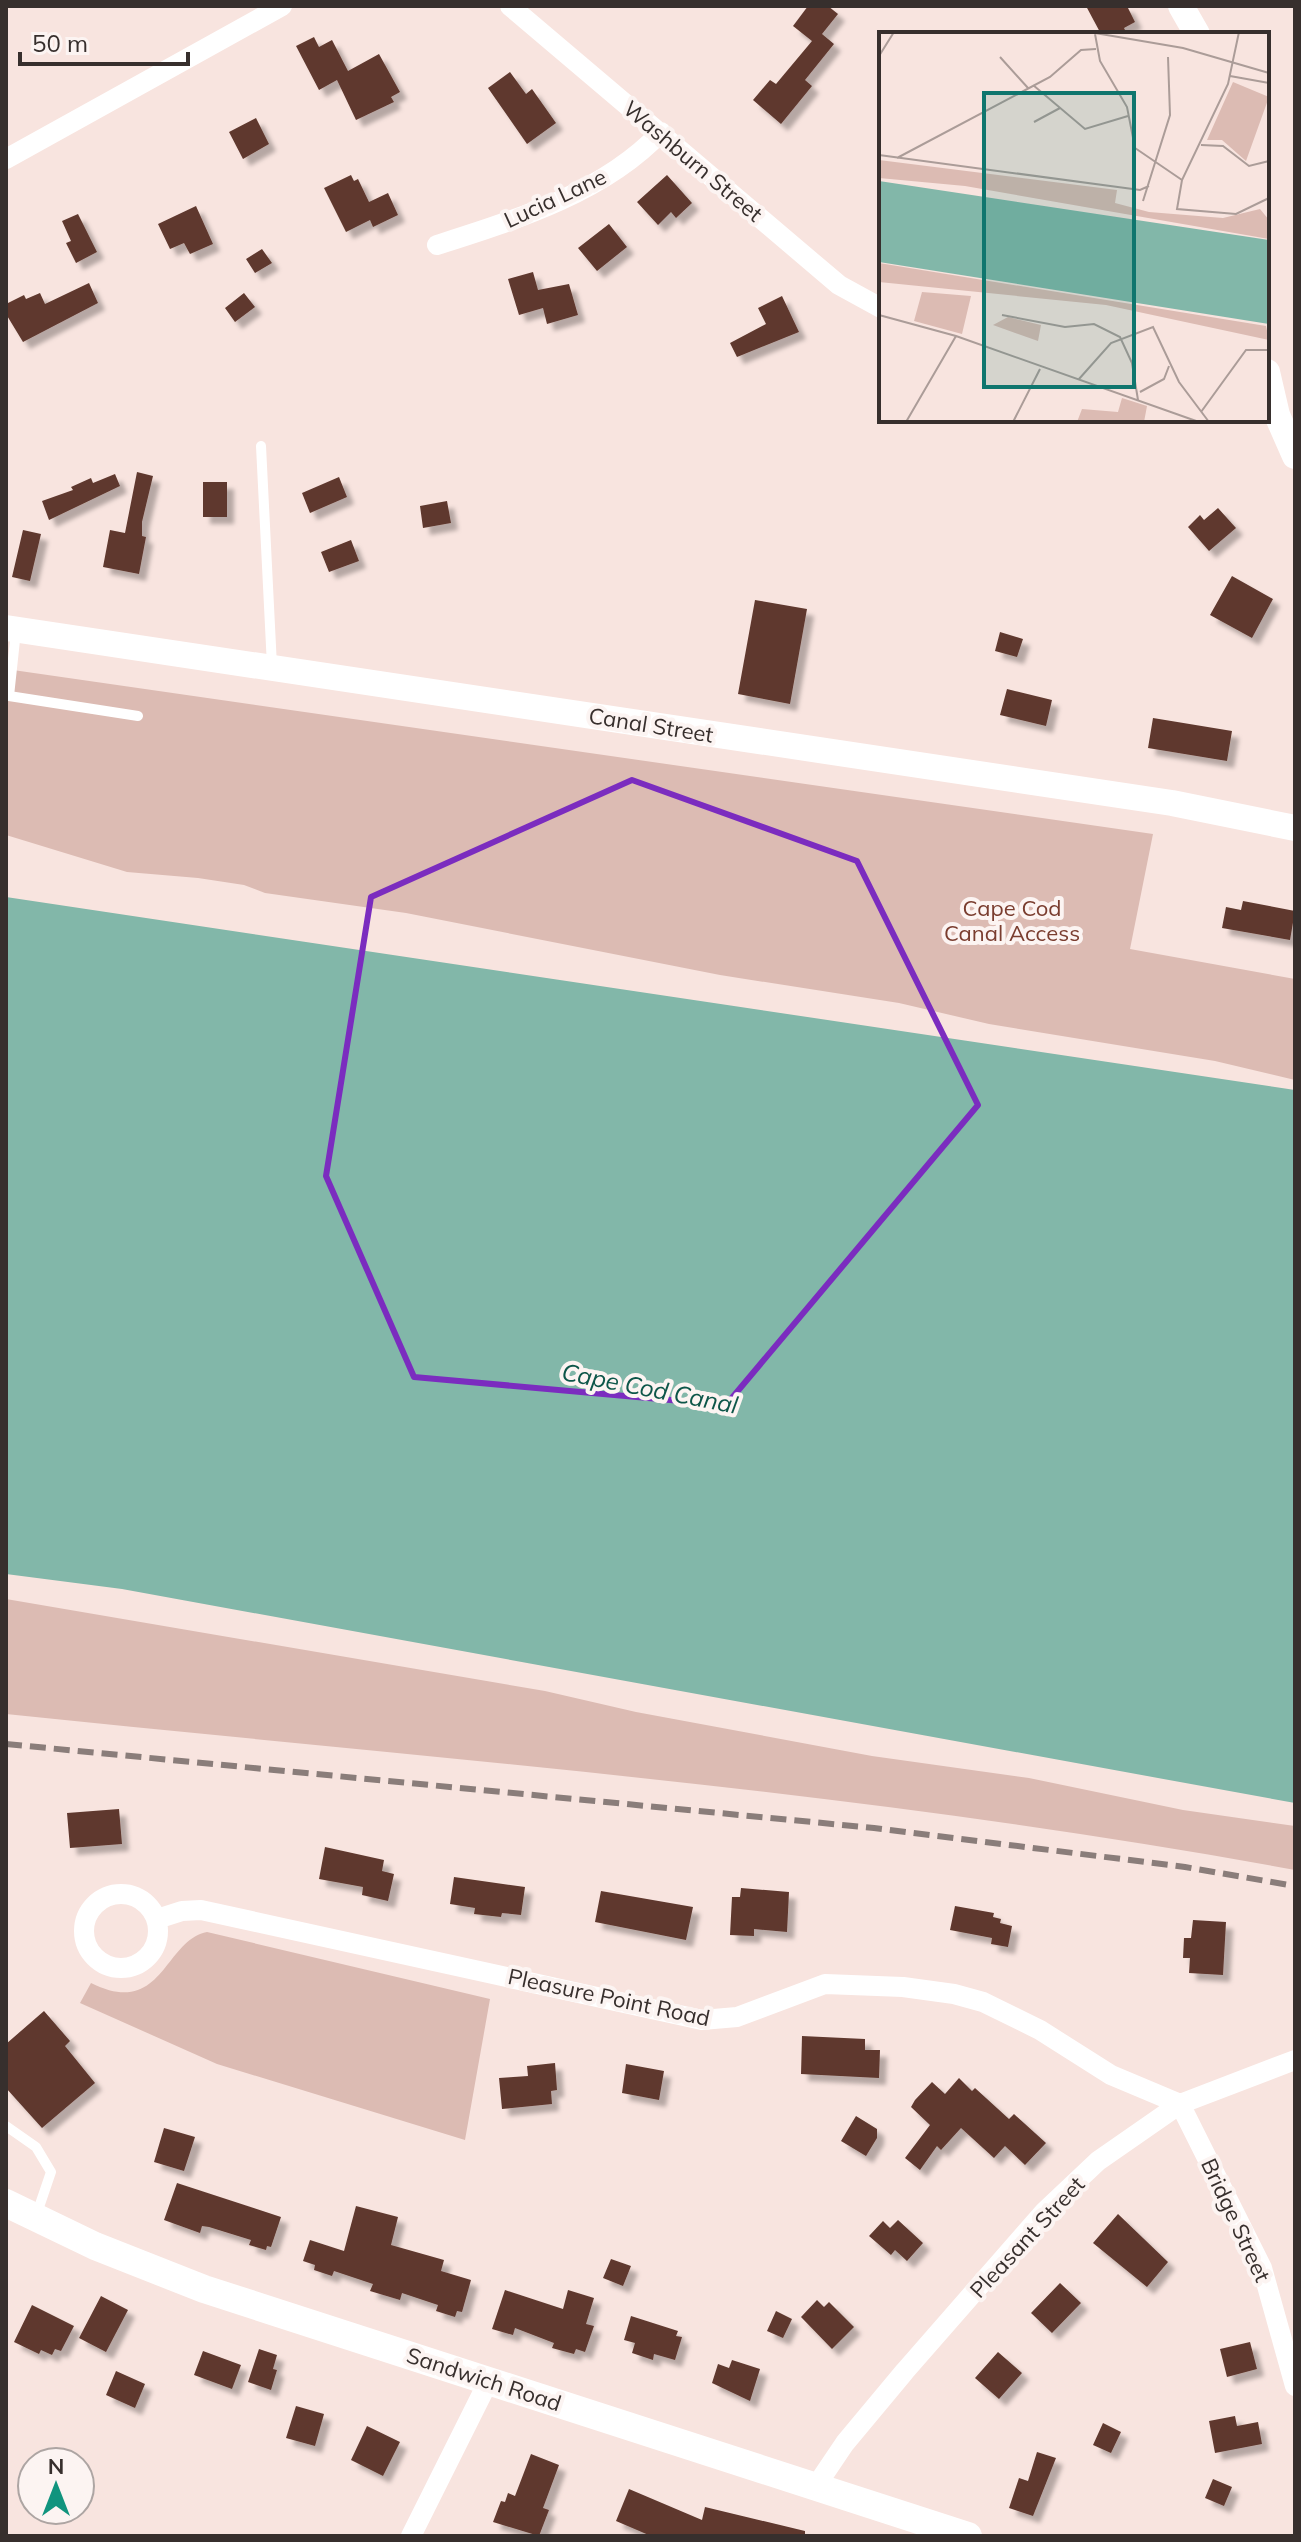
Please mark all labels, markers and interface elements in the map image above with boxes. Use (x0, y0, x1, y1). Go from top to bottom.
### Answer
scale bar (20, 16, 188, 66)
text: 50 m (32, 28, 88, 58)
inset map (879, 32, 1269, 422)
street label: Washburn Street (618, 94, 769, 228)
street label: Lucia Lane (499, 162, 611, 234)
street label: Canal Street (587, 701, 716, 749)
park label: Cape Cod Canal Access (944, 894, 1080, 947)
water label: Cape Cod Canal (559, 1356, 741, 1420)
street label: Pleasure Point Road (505, 1962, 713, 2032)
street label: Bridge Street (1195, 2154, 1277, 2287)
street label: Pleasant Street (964, 2170, 1091, 2304)
street label: Sandwich Road (403, 2341, 565, 2417)
north arrow (16, 2446, 96, 2526)
text: N (48, 2452, 64, 2480)

